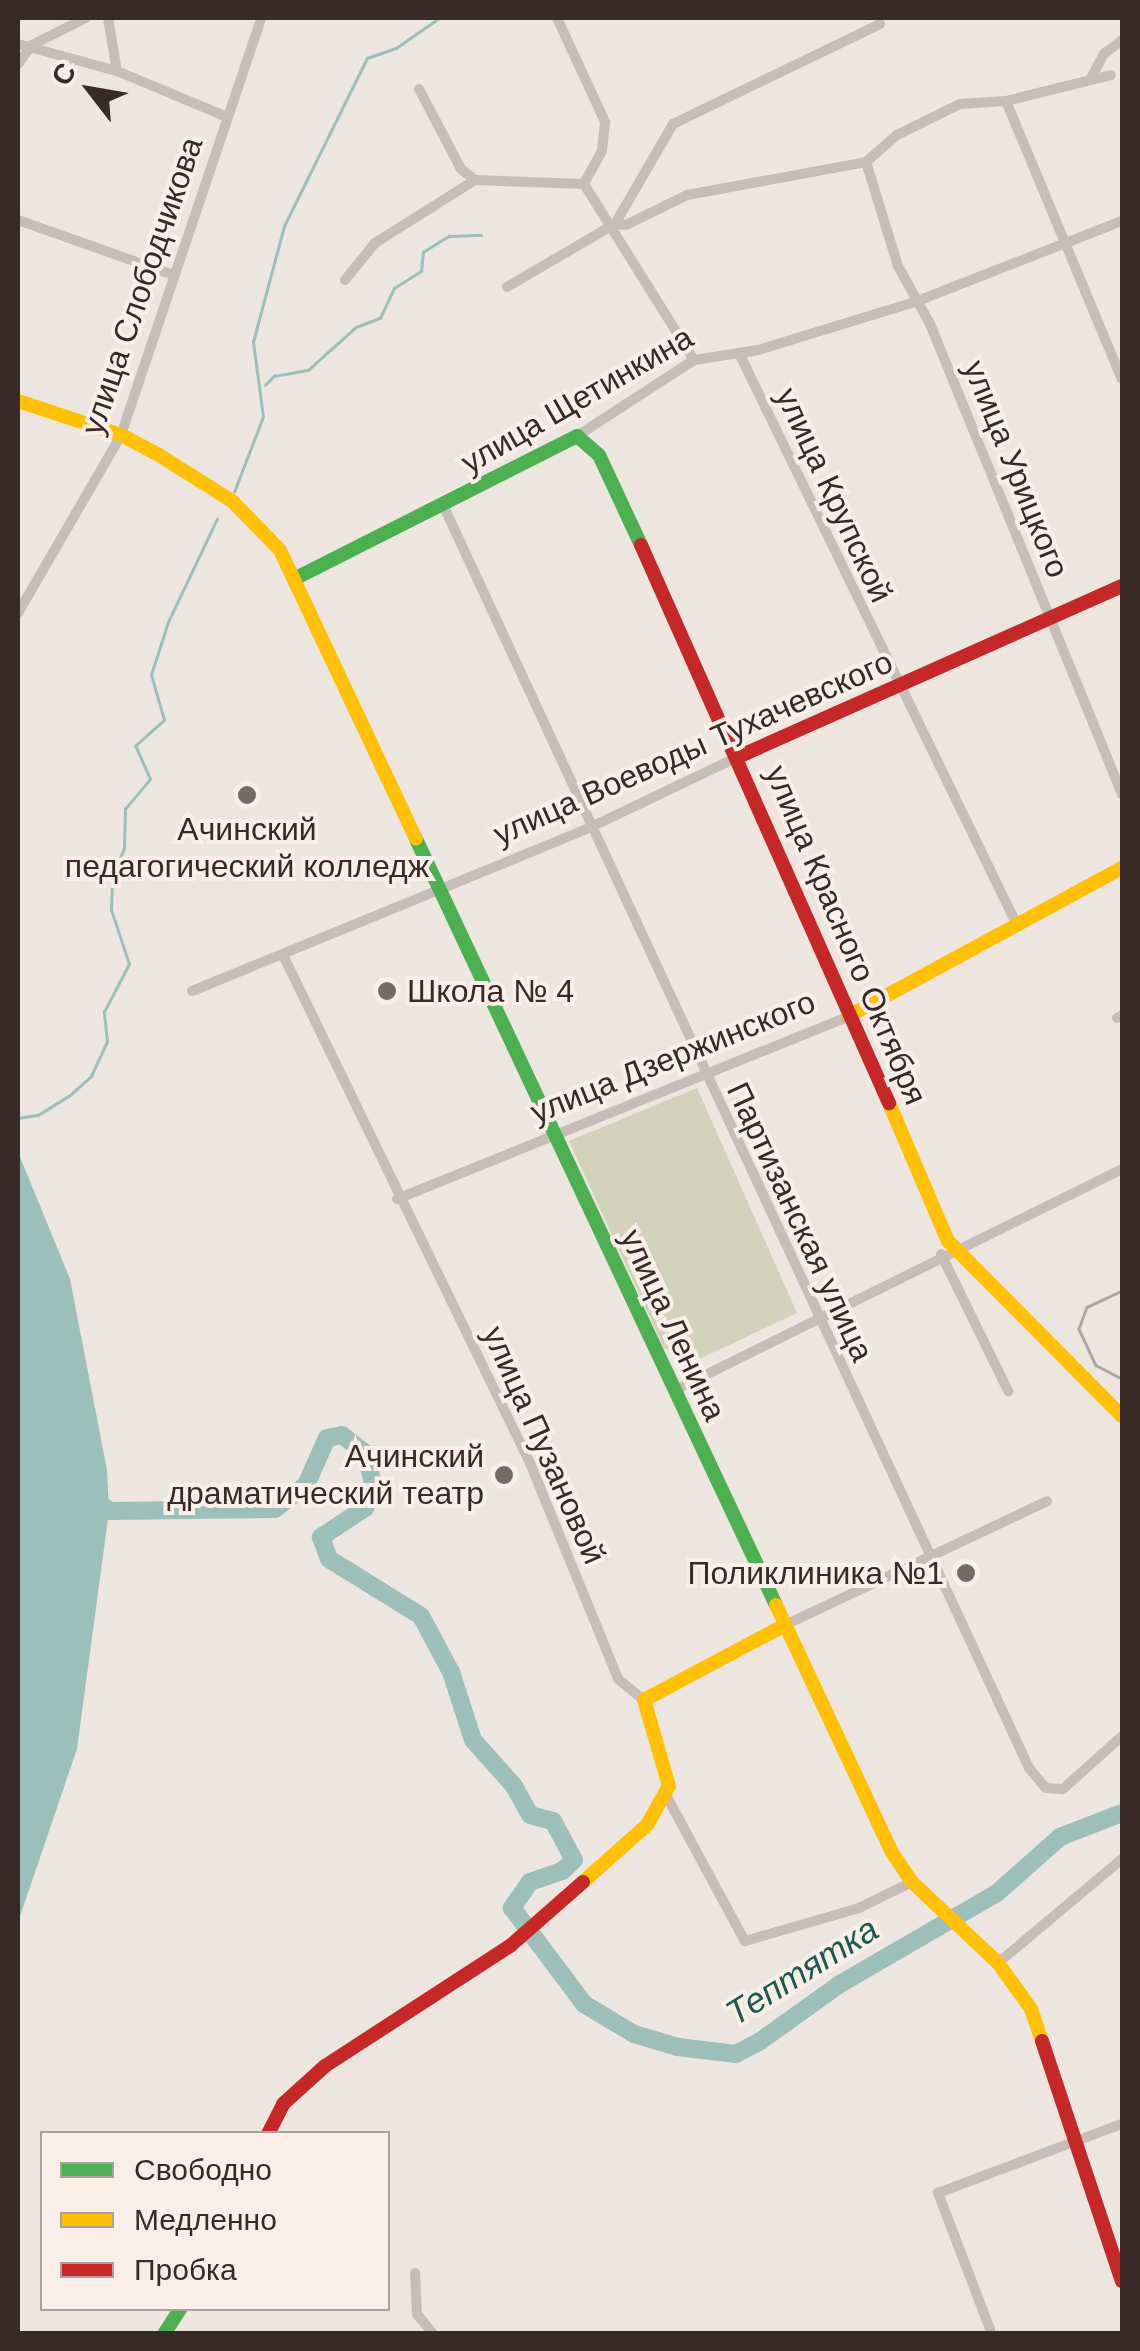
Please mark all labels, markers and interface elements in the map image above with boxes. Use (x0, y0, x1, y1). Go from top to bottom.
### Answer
north arrow (40, 40, 140, 140)
text: С (45, 58, 82, 91)
street label: улица Слободчикова (73, 132, 211, 440)
street label: улица Щетинкина (454, 318, 700, 482)
street label: улица Урицкого (955, 355, 1077, 583)
street label: улица Крупской (768, 382, 900, 608)
street label: улица Воеводы Тухачевского (488, 642, 898, 854)
street label: улица Красного Октября (757, 760, 935, 1110)
marker: Ачинский педагогический колледж (236, 784, 258, 806)
place label: Ачинский педагогический колледж (65, 811, 429, 886)
place label: Школа № 4 (407, 972, 574, 1010)
marker: Школа № 4 (376, 980, 398, 1002)
street label: улица Дзержинского (525, 982, 821, 1132)
street label: Партизанская улица (719, 1076, 881, 1368)
street label: улица Ленина (612, 1223, 734, 1427)
street label: улица Пузановой (474, 1320, 614, 1570)
place label: Ачинский драматический театр (167, 1438, 484, 1513)
marker: Ачинский драматический театр (493, 1464, 515, 1486)
place label: Поликлиника №1 (687, 1554, 944, 1592)
marker: Поликлиника №1 (953, 1560, 979, 1586)
water label: Тептятка (718, 1908, 886, 2034)
legend (40, 2131, 390, 2311)
text: Свободно (134, 2153, 272, 2186)
text: Медленно (134, 2203, 277, 2236)
text: Пробка (134, 2253, 237, 2286)

